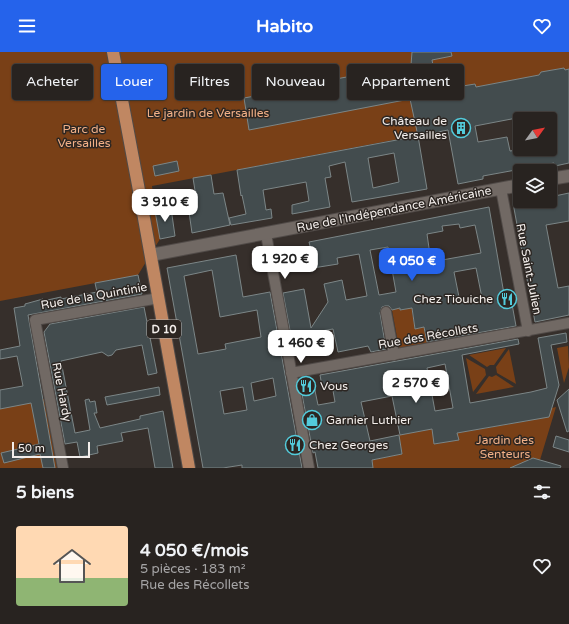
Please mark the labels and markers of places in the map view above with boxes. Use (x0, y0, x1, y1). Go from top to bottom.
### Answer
place label: Château de Versailles (382, 114, 447, 142)
building icon: Château de Versailles (450, 117, 472, 139)
pin: 3 910 € (128, 189, 202, 223)
pin: 1 920 € (248, 246, 322, 280)
pin: 4 050 € (375, 248, 449, 282)
restaurant icon: Chez Tiouiche (496, 288, 518, 310)
place label: Chez Tiouiche (413, 292, 493, 306)
pin: 1 460 € (264, 330, 338, 364)
pin: 2 570 € (379, 370, 453, 404)
restaurant icon: Vous (295, 375, 317, 397)
place label: Vous (320, 379, 348, 393)
shop icon: Garnier Luthier (301, 409, 323, 431)
place label: Garnier Luthier (326, 413, 412, 427)
restaurant icon: Chez Georges (284, 434, 306, 456)
place label: Chez Georges (309, 438, 388, 452)

